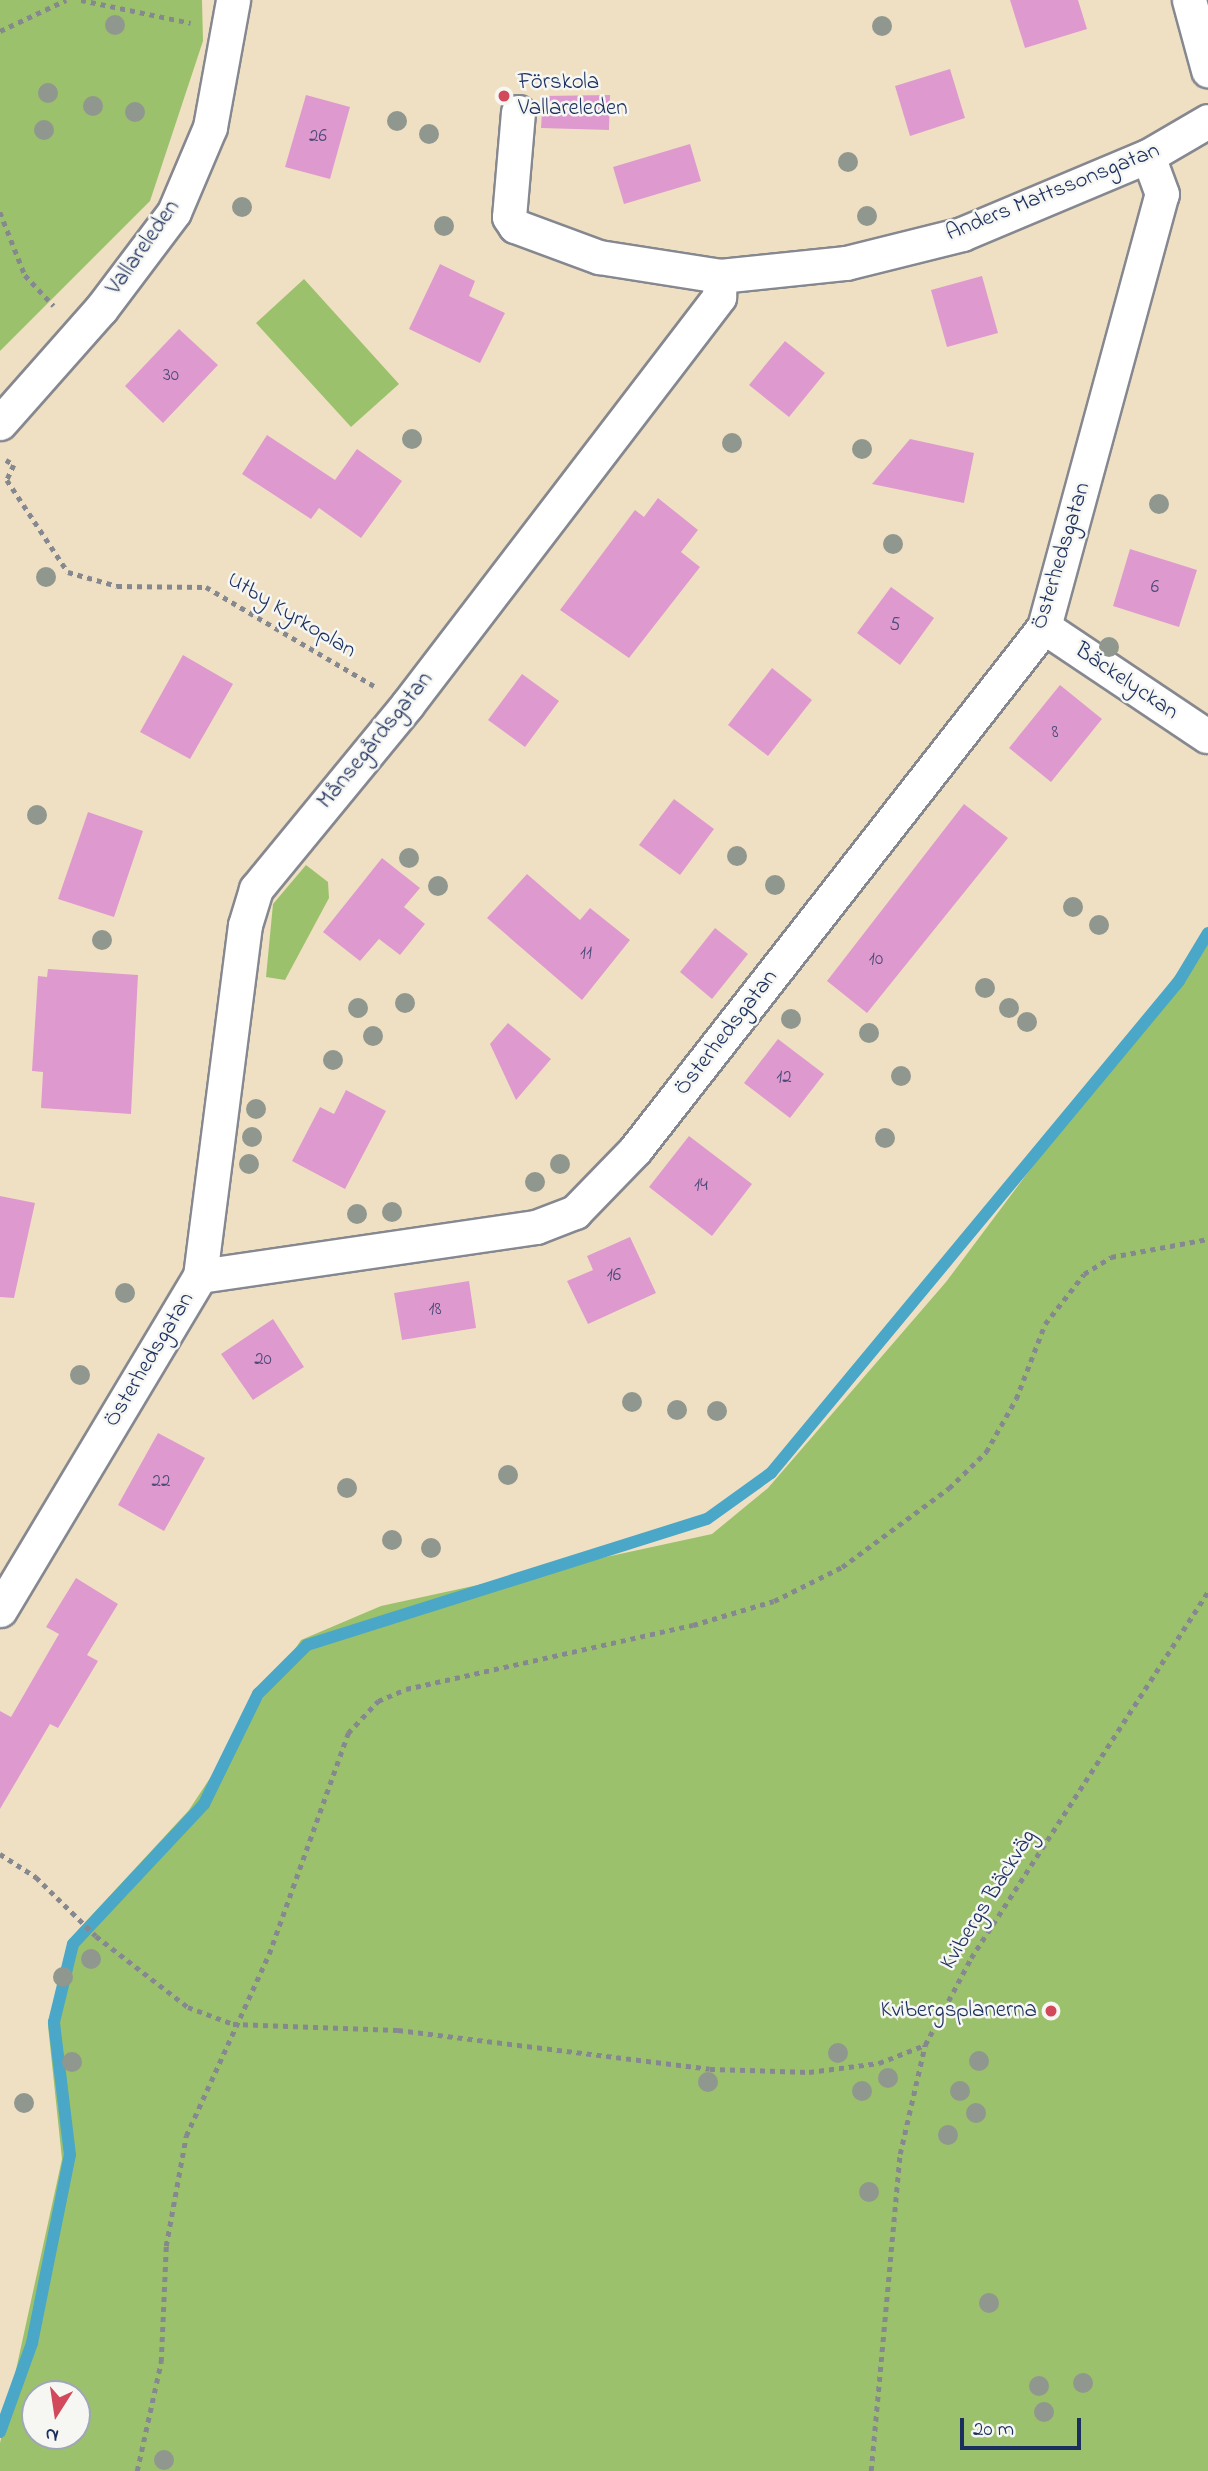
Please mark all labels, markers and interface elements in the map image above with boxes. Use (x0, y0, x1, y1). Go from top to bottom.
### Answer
place label: Förskola Vallareleden (518, 69, 628, 123)
marker: Förskola Vallareleden (496, 88, 512, 104)
house number: 26 (309, 126, 327, 148)
street label: Anders Mattssonsgatan (942, 138, 1164, 248)
street label: Vallareleden (101, 195, 187, 301)
house number: 30 (163, 365, 179, 387)
street label: Österhedsgatan (1027, 479, 1097, 633)
street label: Utby Kyrkoplan (222, 567, 360, 665)
house number: 6 (1151, 577, 1159, 599)
house number: 5 (890, 615, 900, 637)
street label: Bäckelyckan (1069, 637, 1183, 727)
street label: Månsegårdsgatan (312, 667, 440, 815)
house number: 8 (1051, 722, 1059, 744)
house number: 11 (580, 943, 592, 965)
house number: 10 (869, 949, 883, 971)
street label: Österhedsgatan (669, 965, 785, 1101)
house number: 12 (776, 1067, 792, 1089)
house number: 14 (694, 1175, 708, 1197)
house number: 16 (607, 1265, 621, 1287)
street label: Österhedsgatan (99, 1288, 201, 1432)
house number: 18 (428, 1299, 442, 1321)
house number: 20 (254, 1349, 272, 1371)
house number: 22 (152, 1471, 170, 1493)
street label: Kvibergs Bäckväg (935, 1825, 1043, 1975)
place label: Kvibergsplanerna (881, 1997, 1037, 2025)
marker: Kvibergsplanerna (1043, 2003, 1059, 2019)
north arrow (21, 2380, 91, 2450)
scale bar (963, 2404, 1084, 2448)
text: 20 m (973, 2415, 1014, 2445)
text: N (43, 2420, 61, 2449)

